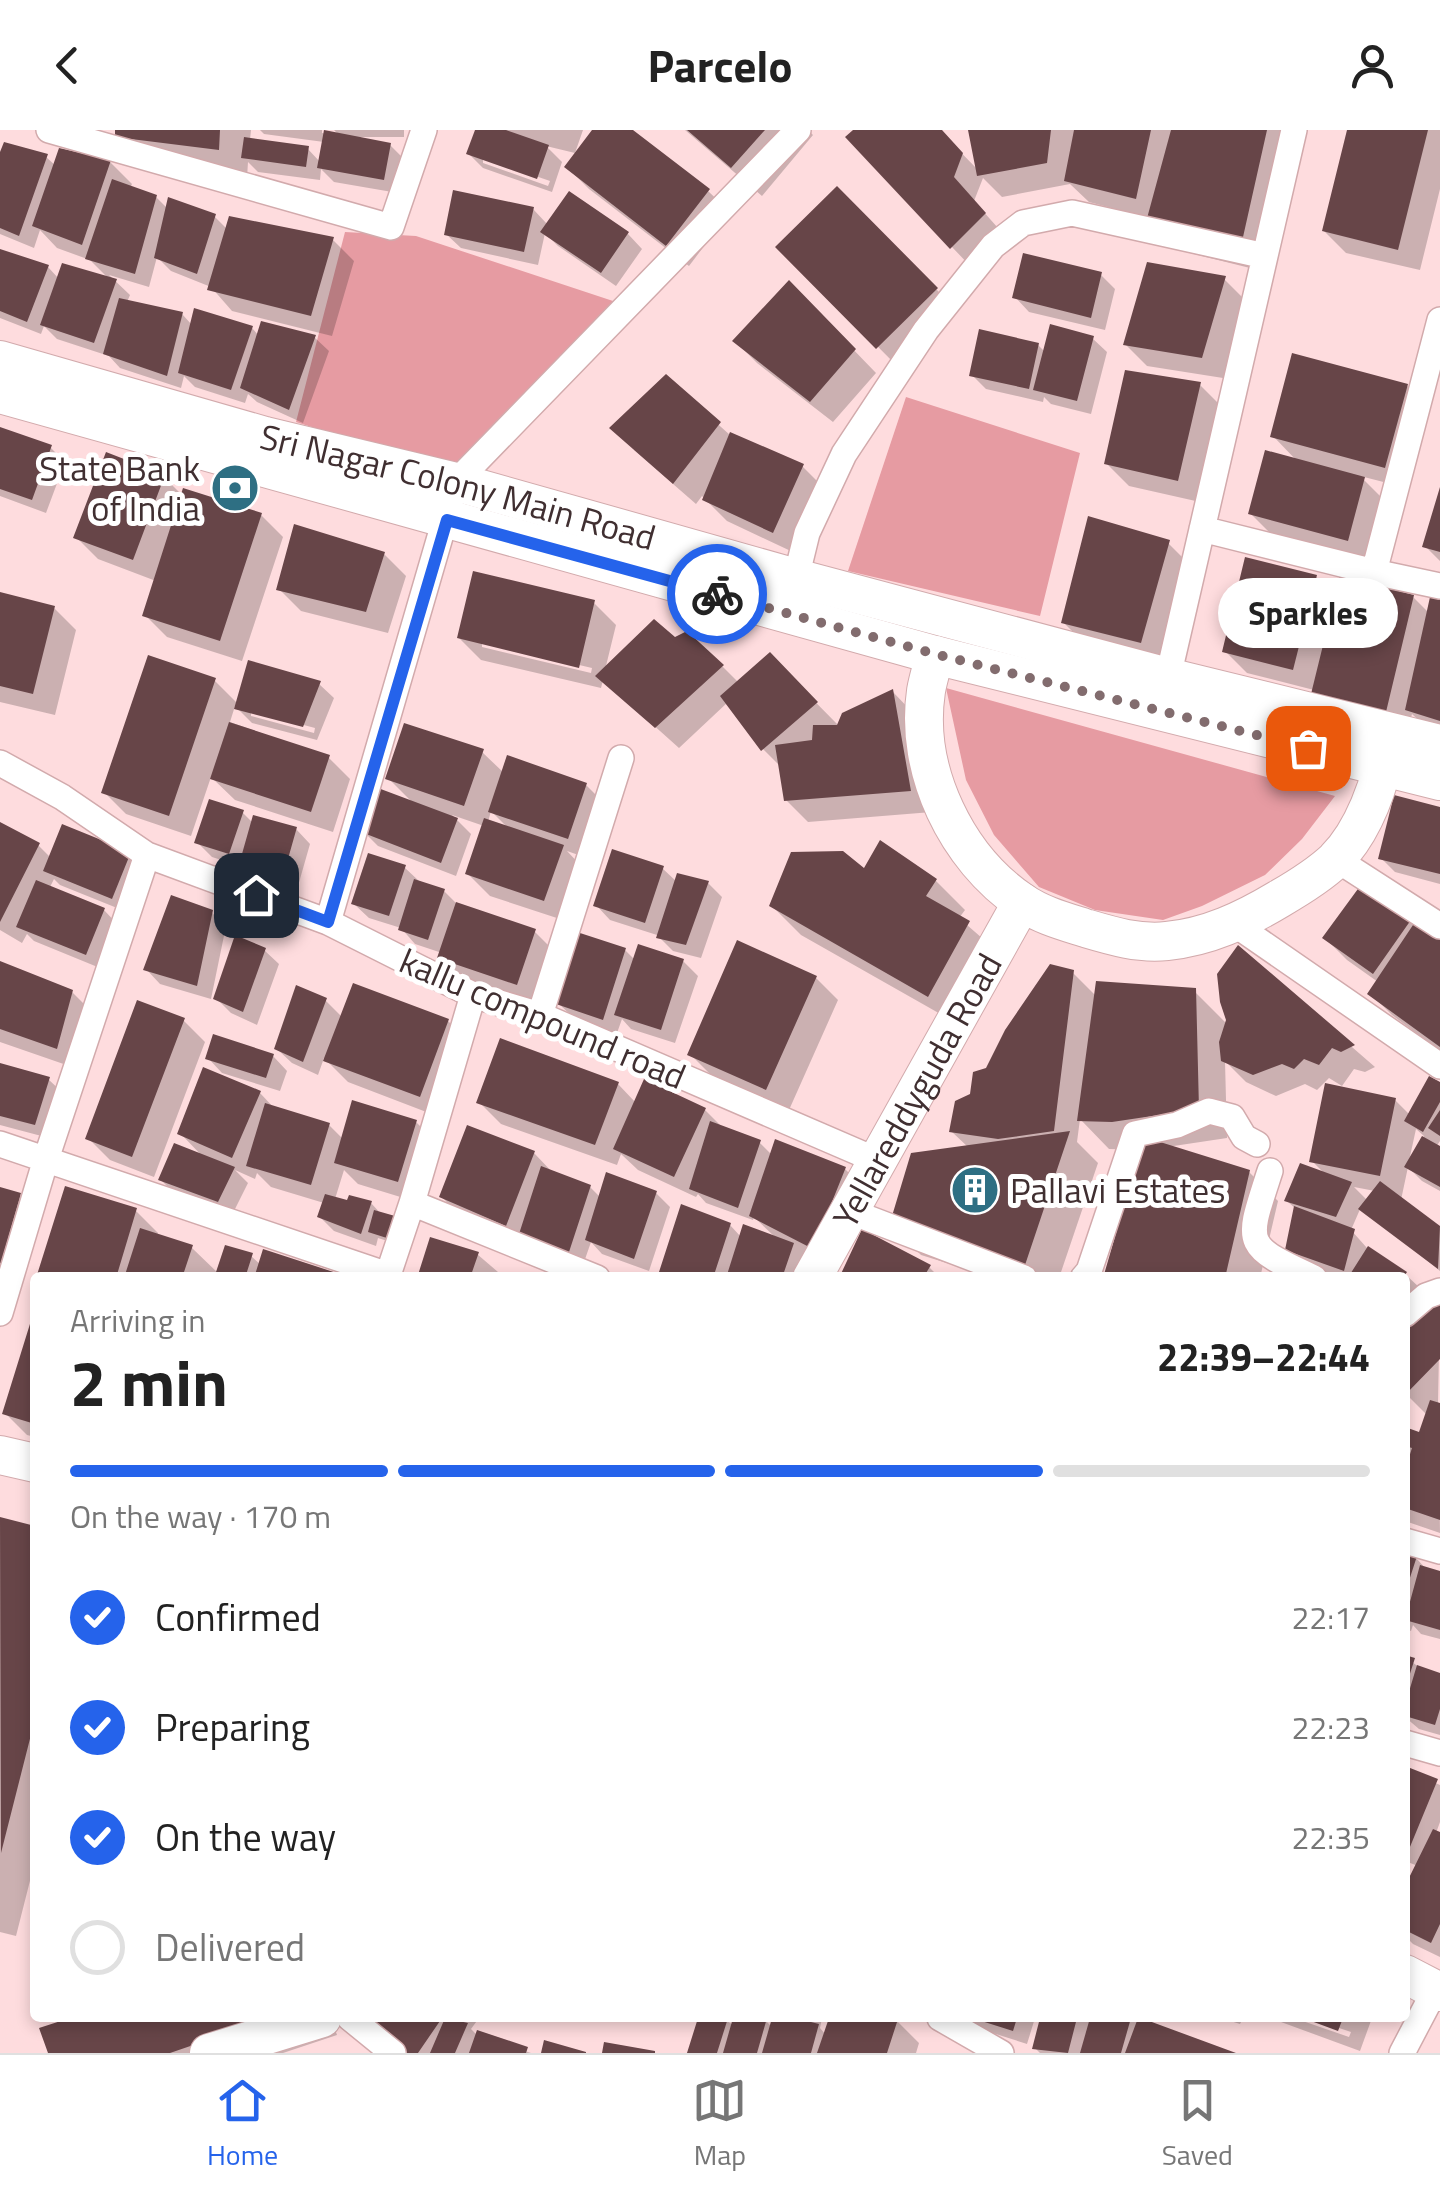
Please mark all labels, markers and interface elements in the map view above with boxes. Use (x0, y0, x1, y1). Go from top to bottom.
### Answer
text: Parcelo (648, 31, 792, 99)
icon: back (40, 38, 95, 93)
icon: person (1345, 38, 1400, 93)
street label: Sri Nagar Colony Main Road (255, 409, 662, 564)
place label: State Bank of India (39, 441, 200, 535)
bank icon: State Bank of India (209, 462, 261, 514)
courier (667, 544, 767, 644)
icon: bike (690, 567, 745, 622)
callout: Sparkles (1218, 578, 1398, 648)
text: Sparkles (1248, 589, 1368, 637)
pin (1266, 706, 1351, 791)
icon: bag (1281, 721, 1336, 776)
pin (214, 853, 299, 938)
icon: home (229, 868, 284, 923)
street label: kallu compound road (391, 933, 695, 1103)
street label: Yellareddyguda Road (818, 943, 1015, 1237)
place label: Pallavi Estates (1010, 1163, 1226, 1217)
building icon: Pallavi Estates (949, 1164, 1001, 1216)
text: Arriving in (70, 1296, 206, 1344)
text: 22:39–22:44 (1157, 1328, 1370, 1386)
text: 2 min (70, 1332, 228, 1431)
text: On the way · 170 m (70, 1492, 331, 1540)
text: Confirmed (155, 1588, 321, 1646)
icon: check (70, 1590, 125, 1645)
text: 22:17 (1291, 1593, 1370, 1641)
text: Preparing (155, 1698, 310, 1756)
icon: check (70, 1700, 125, 1755)
text: 22:23 (1291, 1703, 1370, 1751)
text: On the way (155, 1808, 336, 1866)
icon: check (70, 1810, 125, 1865)
text: 22:35 (1291, 1813, 1370, 1861)
text: Delivered (155, 1918, 305, 1976)
tab: Home (207, 2073, 278, 2176)
tab: Map (692, 2073, 747, 2176)
tab: Saved (1162, 2073, 1233, 2176)

